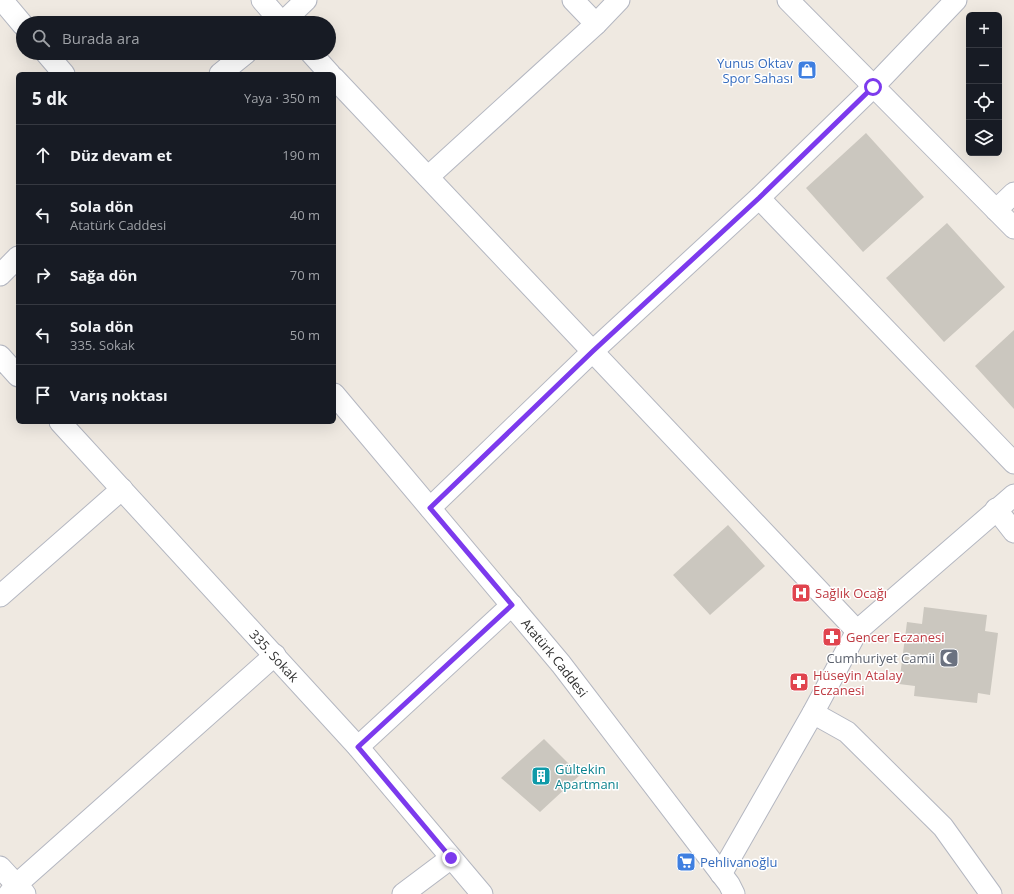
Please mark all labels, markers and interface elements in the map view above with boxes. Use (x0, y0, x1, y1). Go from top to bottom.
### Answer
map controls (966, 12, 1002, 156)
button: + (966, 12, 1002, 48)
search box (16, 16, 336, 60)
icon: search (30, 27, 52, 49)
text: Burada ara (62, 28, 140, 48)
button: − (966, 48, 1002, 84)
place label: Yunus Oktav Spor Sahası (717, 54, 793, 87)
shop icon: Yunus Oktav Spor Sahası (796, 59, 818, 81)
route start (864, 78, 882, 96)
button: locate (966, 84, 1002, 120)
text: 5 dk (32, 87, 67, 110)
text: Yaya · 350 m (244, 89, 320, 107)
button: layers (966, 120, 1002, 156)
icon: ahead (32, 144, 54, 166)
text: Düz devam et (70, 145, 172, 165)
text: 190 m (282, 146, 320, 164)
text: Sola dön (70, 196, 134, 216)
icon: left (32, 204, 54, 226)
text: 40 m (290, 206, 320, 224)
text: Atatürk Caddesi (70, 216, 166, 234)
icon: right (32, 264, 54, 286)
text: Sağa dön (70, 265, 137, 285)
text: 70 m (290, 266, 320, 284)
text: Sola dön (70, 316, 134, 336)
icon: left (32, 324, 54, 346)
text: 50 m (290, 326, 320, 344)
text: 335. Sokak (70, 336, 135, 354)
icon: arrive (32, 384, 54, 406)
text: Varış noktası (70, 385, 168, 405)
hospital icon: Sağlık Ocağı (790, 582, 812, 604)
place label: Sağlık Ocağı (815, 584, 887, 602)
street label: Atatürk Caddesi (517, 615, 592, 701)
street label: 335. Sokak (246, 626, 303, 686)
pharmacy icon: Gencer Eczanesi (821, 626, 843, 648)
place label: Gencer Eczanesi (846, 628, 944, 646)
mosque icon: Cumhuriyet Camii (938, 647, 960, 669)
place label: Cumhuriyet Camii (826, 649, 935, 667)
place label: Hüseyin Atalay Eczanesi (813, 666, 903, 699)
pharmacy icon: Hüseyin Atalay Eczanesi (788, 671, 810, 693)
place label: Gültekin Apartmanı (555, 760, 619, 793)
building icon: Gültekin Apartmanı (530, 765, 552, 787)
route end (442, 849, 460, 867)
supermarket icon: Pehlivanoğlu (675, 851, 697, 873)
place label: Pehlivanoğlu (700, 853, 777, 871)

